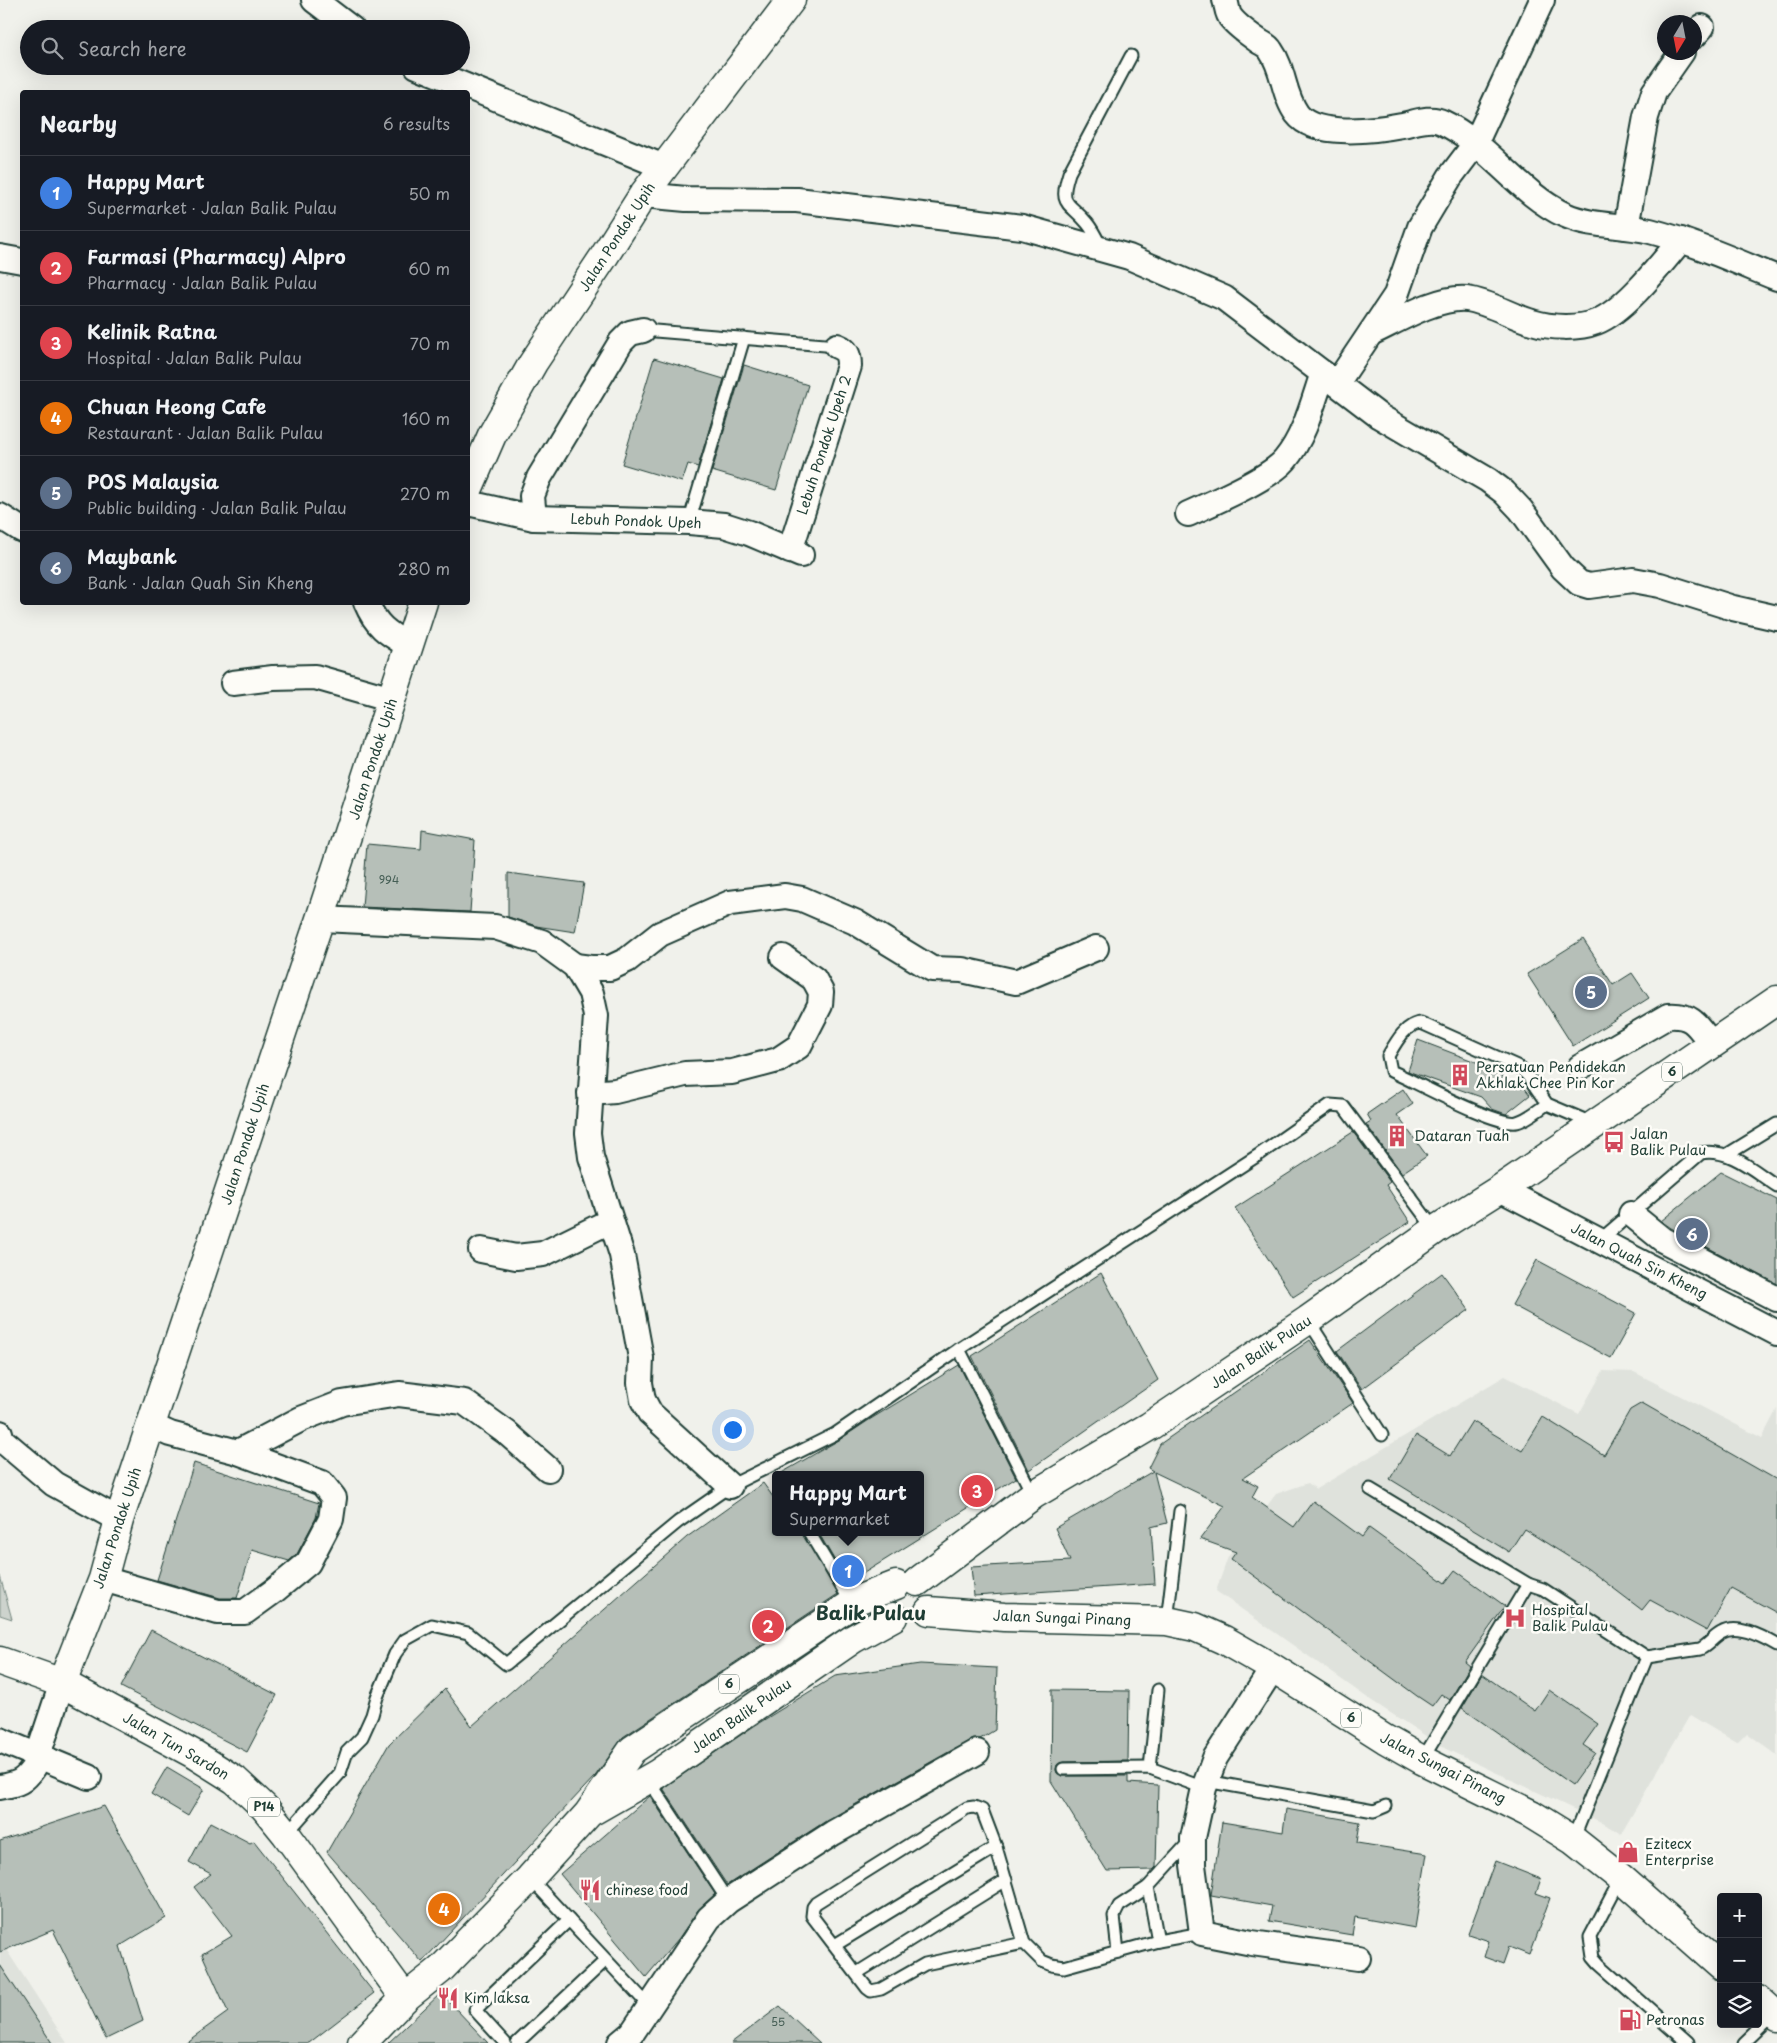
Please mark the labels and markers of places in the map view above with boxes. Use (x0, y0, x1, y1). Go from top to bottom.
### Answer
pin: 5 (1575, 973, 1607, 1011)
place label: Persatuan Pendidekan Akhlak Chee Pin Kor (1476, 1056, 1626, 1093)
building icon: Persatuan Pendidekan Akhlak Chee Pin Kor (1447, 1062, 1473, 1088)
building icon: Dataran Tuah (1384, 1123, 1410, 1149)
place label: Jalan Balik Pulau (1630, 1123, 1706, 1160)
place label: Dataran Tuah (1414, 1125, 1509, 1146)
bus stop icon: Jalan Balik Pulau (1601, 1129, 1627, 1155)
pin: 6 (1676, 1215, 1708, 1253)
pin: 3 (961, 1472, 993, 1510)
pin: 1 (832, 1552, 864, 1590)
place label: Hospital Balik Pulau (1532, 1599, 1608, 1636)
hospital icon: Hospital Balik Pulau (1502, 1605, 1528, 1631)
pin: 2 (752, 1607, 784, 1645)
place label: Ezitecx Enterprise (1645, 1833, 1714, 1870)
shop icon: Ezitecx Enterprise (1615, 1839, 1641, 1865)
restaurant icon: chinese food (577, 1877, 603, 1903)
place label: chinese food (606, 1879, 688, 1900)
pin: 4 (428, 1890, 460, 1928)
restaurant icon: Kim laksa (435, 1985, 461, 2011)
place label: Kim laksa (464, 1987, 530, 2008)
fuel station icon: Petronas (1617, 2007, 1643, 2033)
place label: Petronas (1646, 2009, 1704, 2030)

